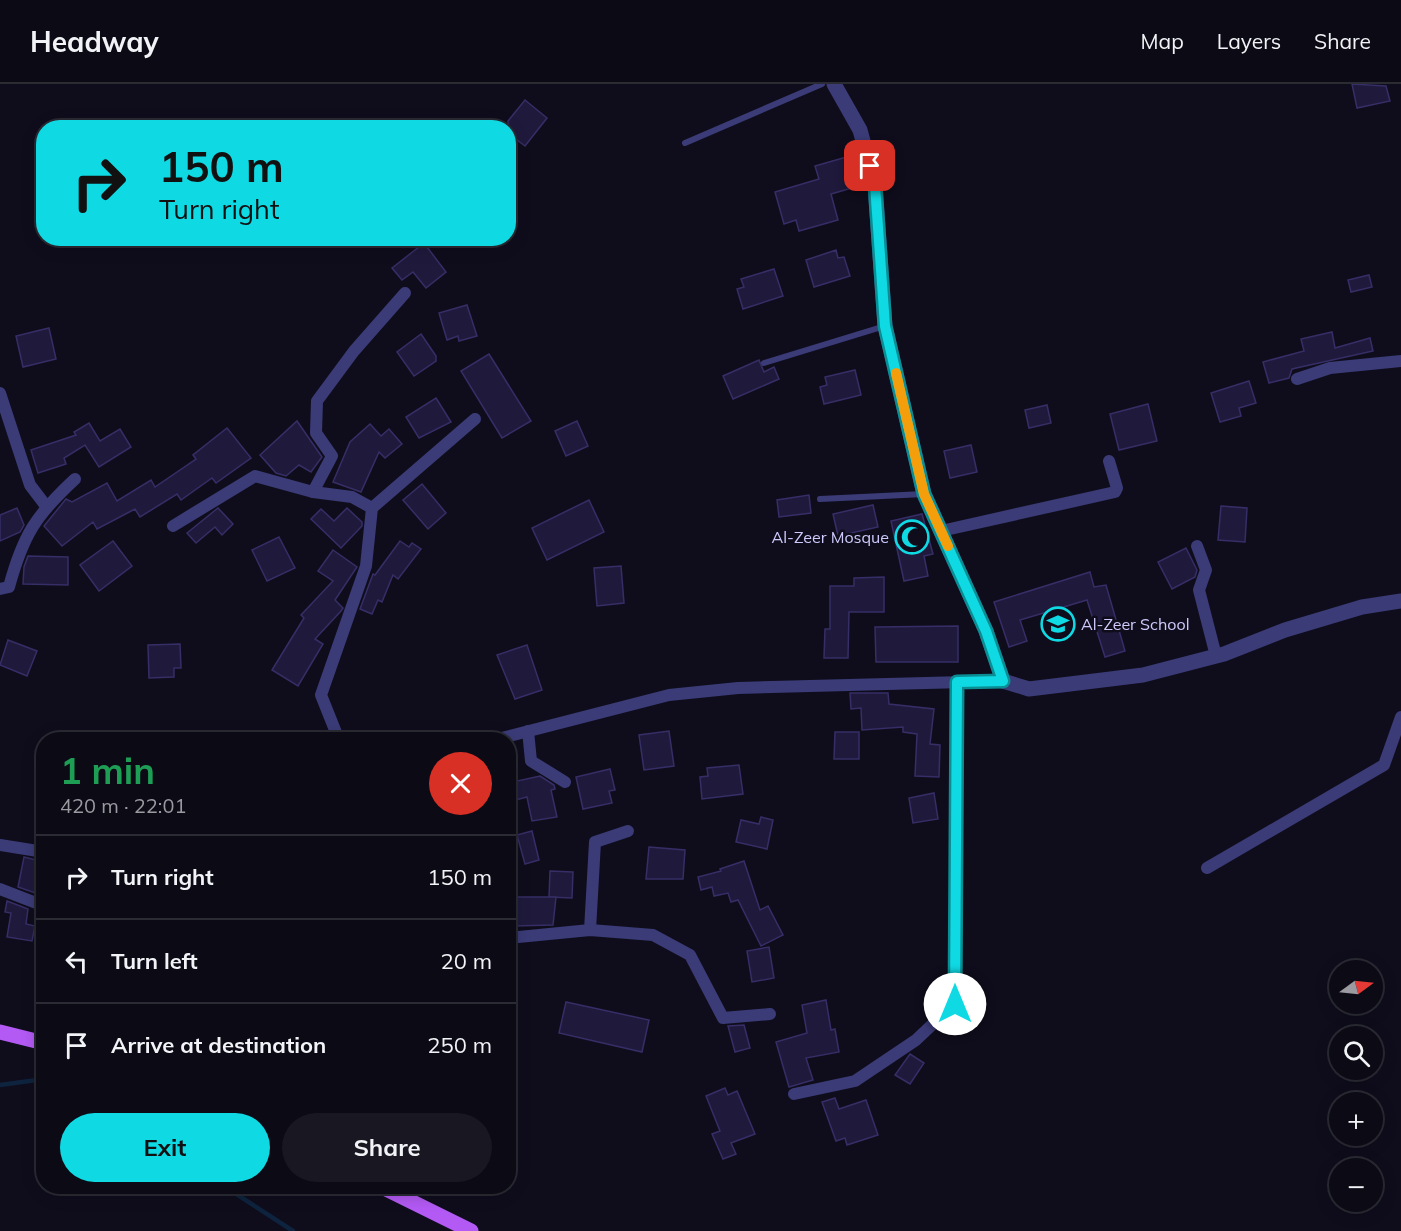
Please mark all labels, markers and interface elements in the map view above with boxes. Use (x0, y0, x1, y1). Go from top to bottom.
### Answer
text: Headway (30, 24, 159, 59)
text: Map (1141, 28, 1184, 54)
text: Layers (1217, 28, 1281, 54)
text: Share (1314, 28, 1371, 54)
text: 150 m (159, 140, 284, 193)
pin (844, 140, 895, 191)
icon: right (60, 144, 138, 222)
icon: arrive (853, 149, 886, 182)
text: Turn right (159, 192, 279, 226)
mosque icon: Al-Zeer Mosque (894, 519, 930, 555)
place label: Al-Zeer Mosque (772, 527, 889, 547)
school or university icon: Al-Zeer School (1040, 606, 1076, 642)
place label: Al-Zeer School (1081, 614, 1189, 634)
text: 1 min (60, 748, 155, 793)
button: close (429, 752, 492, 815)
text: 420 m · 22:01 (60, 793, 186, 818)
icon: right (60, 861, 93, 894)
text: Turn right (111, 863, 214, 891)
text: 150 m (427, 863, 492, 891)
icon: left (60, 945, 93, 978)
text: Turn left (111, 947, 198, 975)
text: 20 m (441, 947, 492, 975)
north arrow (1329, 960, 1383, 1014)
map controls (1329, 960, 1383, 1212)
position arrow (923, 972, 987, 1036)
button: search (1329, 1026, 1383, 1080)
icon: arrive (60, 1029, 93, 1062)
text: Arrive at destination (111, 1031, 326, 1059)
text: 250 m (427, 1031, 492, 1059)
button: + (1329, 1092, 1383, 1146)
button: Exit (60, 1113, 270, 1182)
button: Share (282, 1113, 492, 1182)
button: − (1329, 1158, 1383, 1212)

